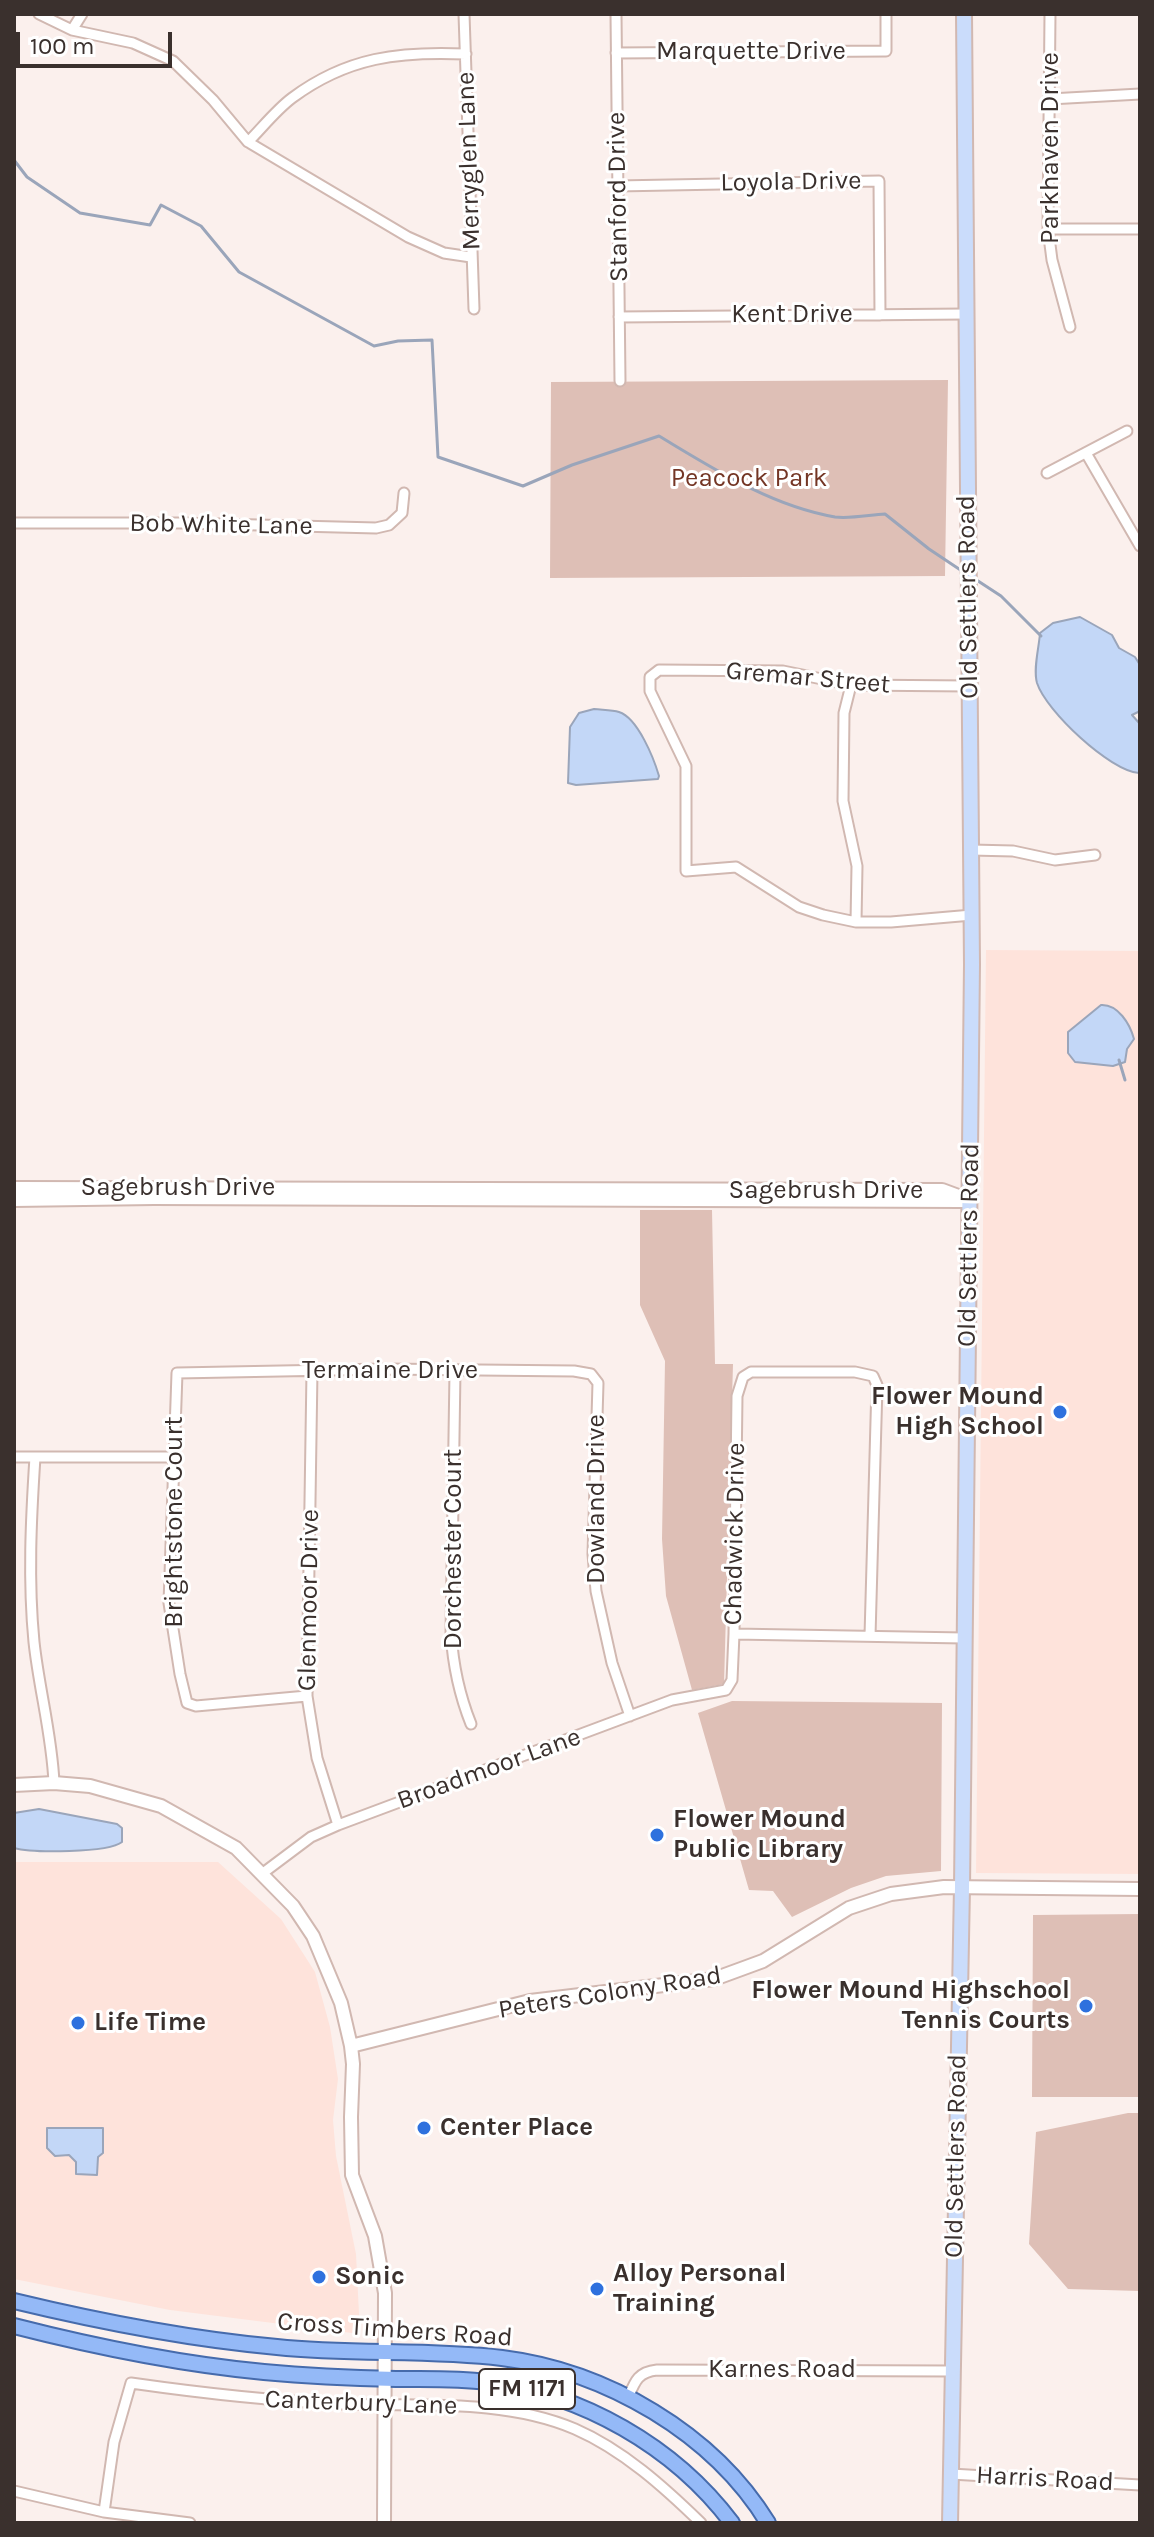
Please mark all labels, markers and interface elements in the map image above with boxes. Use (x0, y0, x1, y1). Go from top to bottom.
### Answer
scale bar (20, 16, 176, 66)
text: 100 m (30, 32, 95, 60)
street label: Marquette Drive (656, 36, 846, 68)
street label: Parkhaven Drive (1035, 52, 1067, 244)
street label: Merryglen Lane (450, 71, 488, 251)
street label: Stanford Drive (601, 112, 635, 282)
street label: Loyola Drive (720, 165, 862, 199)
street label: Kent Drive (731, 299, 853, 331)
park label: Peacock Park (671, 463, 827, 495)
street label: Old Settlers Road (951, 495, 985, 699)
street label: Bob White Lane (129, 508, 313, 542)
street label: Gremar Street (724, 655, 892, 701)
street label: Old Settlers Road (952, 1143, 986, 1347)
street label: Sagebrush Drive (81, 1172, 275, 1204)
street label: Sagebrush Drive (729, 1175, 923, 1207)
street label: Termaine Drive (302, 1355, 478, 1387)
place label: Flower Mound High School (871, 1381, 1044, 1442)
marker: Flower Mound High School (1051, 1403, 1069, 1421)
street label: Dowland Drive (581, 1414, 613, 1584)
street label: Brightstone Court (159, 1416, 191, 1628)
street label: Chadwick Drive (718, 1442, 752, 1626)
street label: Dorchester Court (438, 1449, 470, 1649)
street label: Glenmoor Drive (292, 1509, 326, 1691)
street label: Broadmoor Lane (393, 1721, 585, 1817)
place label: Flower Mound Public Library (673, 1804, 846, 1866)
marker: Flower Mound Public Library (648, 1826, 666, 1844)
street label: Peters Colony Road (496, 1960, 724, 2026)
place label: Flower Mound Highschool Tennis Courts (751, 1975, 1070, 2036)
marker: Flower Mound Highschool Tennis Courts (1077, 1997, 1095, 2015)
place label: Life Time (94, 2007, 206, 2039)
marker: Life Time (69, 2014, 87, 2032)
street label: Old Settlers Road (939, 2054, 973, 2258)
place label: Center Place (440, 2112, 593, 2144)
marker: Center Place (415, 2119, 433, 2137)
place label: Alloy Personal Training (613, 2258, 786, 2320)
place label: Sonic (335, 2261, 405, 2293)
marker: Sonic (310, 2268, 328, 2286)
marker: Alloy Personal Training (588, 2280, 606, 2298)
street label: Cross Timbers Road (276, 2306, 514, 2354)
street label: Karnes Road (708, 2354, 856, 2386)
road number: FM 1171 (479, 2369, 575, 2409)
street label: Canterbury Lane (264, 2384, 458, 2422)
street label: Harris Road (975, 2460, 1115, 2498)

